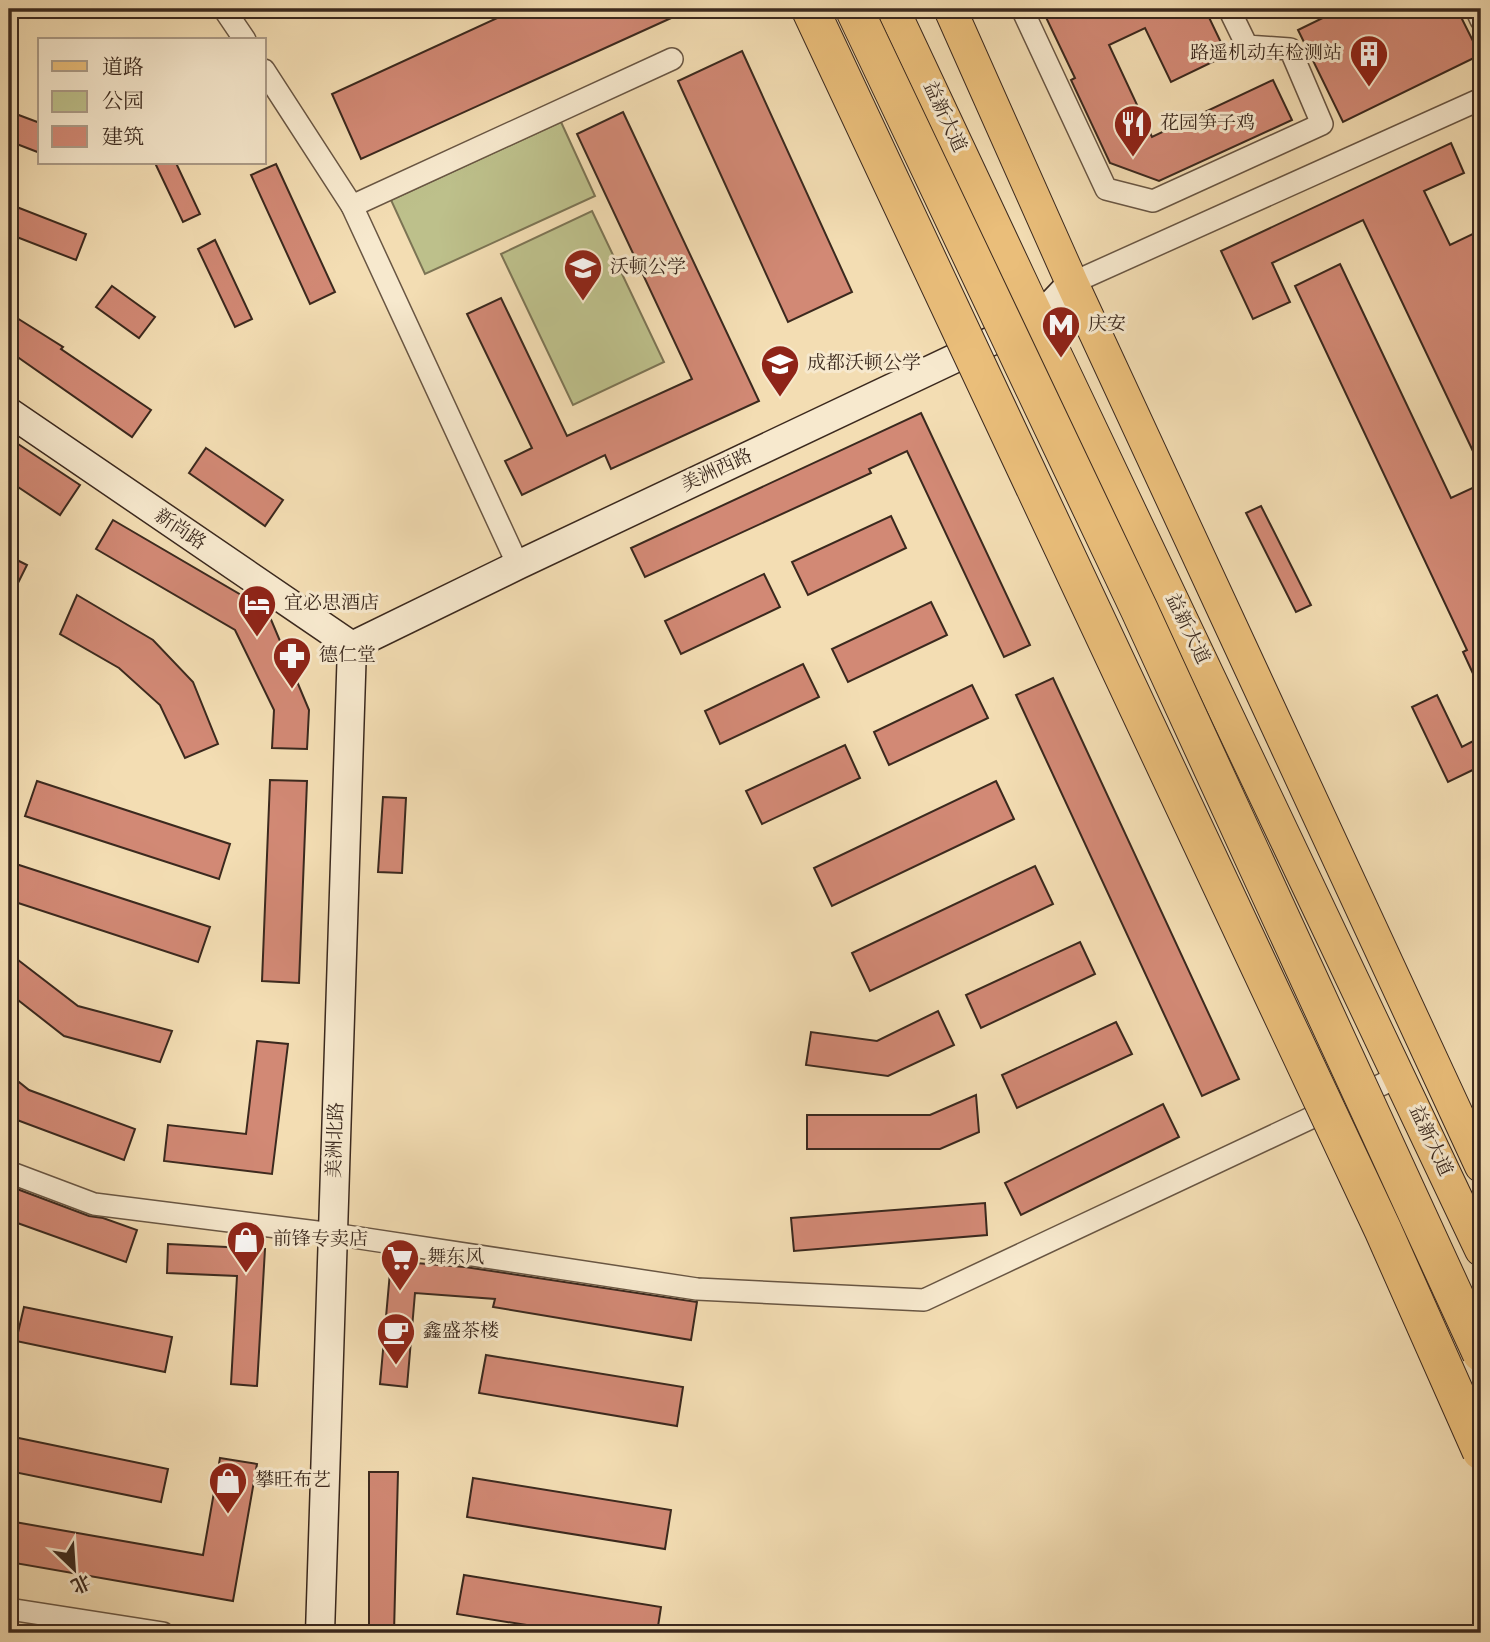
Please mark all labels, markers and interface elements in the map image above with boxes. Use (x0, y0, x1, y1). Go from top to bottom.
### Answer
building icon: 路遥机动车检测站 (1348, 33, 1390, 88)
legend (38, 38, 266, 164)
place label: 路遥机动车检测站 (1190, 41, 1342, 67)
text: 道路 (102, 54, 144, 83)
street label: 益新大道 (916, 77, 972, 157)
text: 公园 (102, 88, 144, 117)
restaurant icon: 花园笋子鸡 (1112, 103, 1154, 158)
place label: 花园笋子鸡 (1160, 111, 1255, 137)
text: 建筑 (102, 124, 144, 153)
school or university icon: 沃顿公学 (562, 247, 604, 302)
place label: 沃顿公学 (610, 255, 686, 281)
metro station icon: 庆安 (1040, 304, 1082, 359)
place label: 庆安 (1088, 312, 1126, 338)
school or university icon: 成都沃顿公学 (759, 343, 801, 398)
place label: 成都沃顿公学 (807, 351, 921, 377)
street label: 美洲西路 (677, 443, 757, 499)
street label: 新尚路 (149, 503, 211, 557)
hotel icon: 宜必思酒店 (236, 583, 278, 638)
street label: 益新大道 (1159, 589, 1215, 669)
place label: 宜必思酒店 (284, 591, 379, 617)
pharmacy icon: 德仁堂 (271, 635, 313, 690)
place label: 德仁堂 (319, 643, 376, 669)
street label: 益新大道 (1402, 1101, 1458, 1181)
street label: 美洲北路 (322, 1102, 350, 1178)
shop icon: 前锋专卖店 (225, 1219, 267, 1274)
place label: 前锋专卖店 (273, 1227, 368, 1253)
supermarket icon: 舞东风 (379, 1237, 421, 1292)
place label: 舞东风 (427, 1245, 484, 1271)
cafe icon: 鑫盛茶楼 (375, 1311, 417, 1366)
place label: 鑫盛茶楼 (423, 1319, 499, 1345)
shop icon: 攀旺布艺 (207, 1460, 249, 1515)
place label: 攀旺布艺 (255, 1468, 331, 1494)
north arrow (38, 1534, 108, 1604)
text: 北 (66, 1567, 94, 1598)

